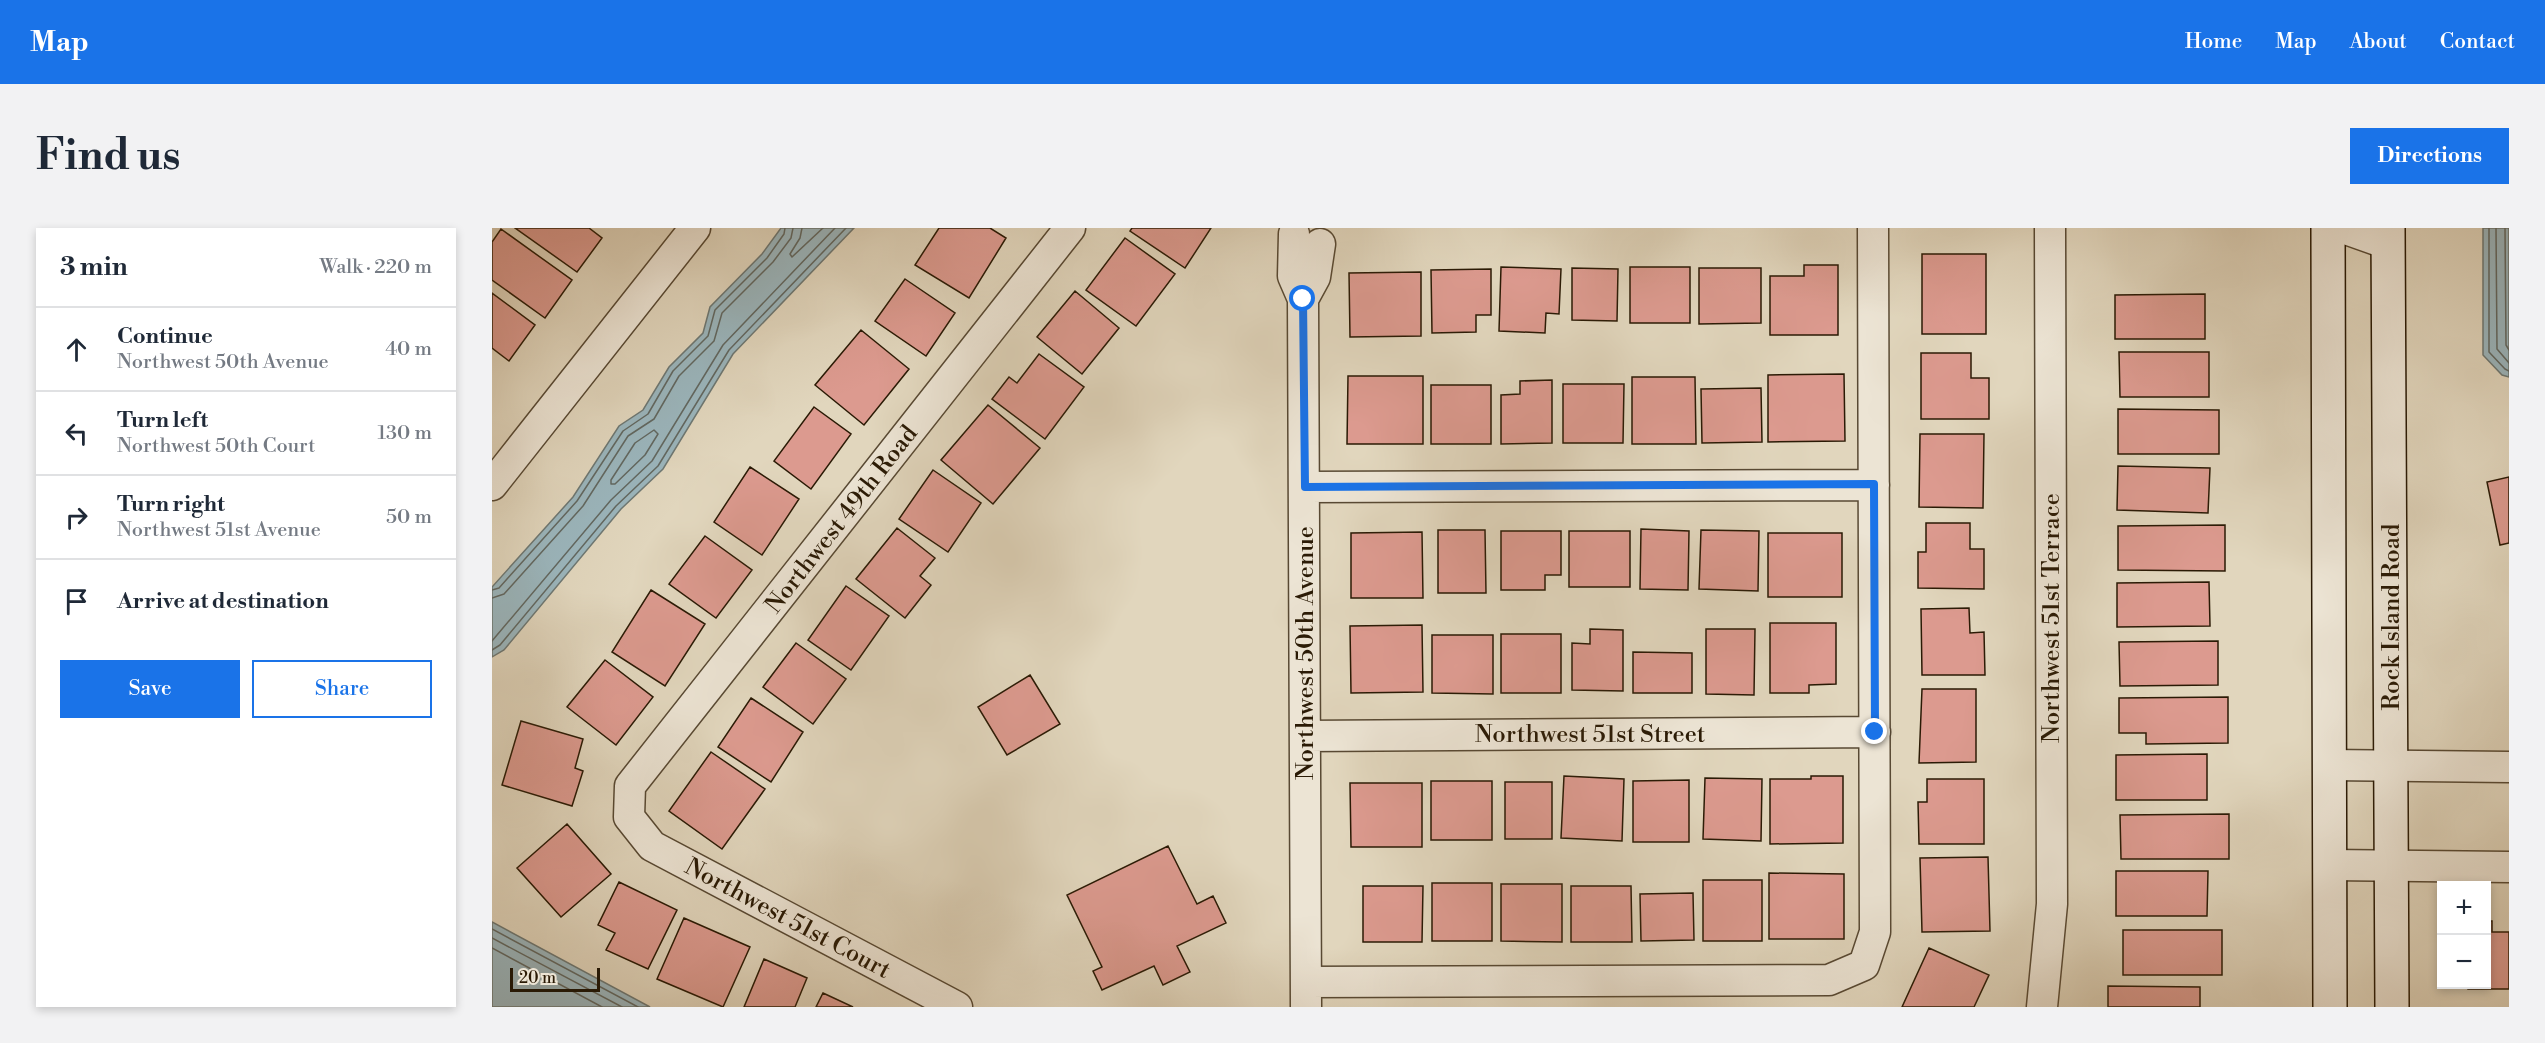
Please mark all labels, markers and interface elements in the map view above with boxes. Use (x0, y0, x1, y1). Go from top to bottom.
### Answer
text: Map (30, 25, 89, 60)
text: Home (2185, 29, 2242, 55)
text: Map (2275, 29, 2317, 55)
text: About (2350, 29, 2407, 55)
text: Contact (2440, 29, 2515, 55)
button: Directions (2350, 128, 2509, 184)
text: Find us (36, 130, 180, 183)
text: 3 min (60, 251, 128, 283)
text: Walk · 220 m (319, 255, 432, 280)
route start (1289, 285, 1315, 311)
text: Continue (117, 323, 213, 350)
icon: ahead (60, 333, 93, 366)
text: 40 m (385, 337, 432, 362)
text: Northwest 50th Avenue (117, 350, 329, 375)
text: Turn left (117, 407, 208, 434)
icon: left (60, 417, 93, 450)
street label: Northwest 49th Road (759, 419, 925, 620)
text: 130 m (377, 421, 432, 446)
text: Northwest 50th Court (117, 434, 315, 459)
text: Turn right (117, 491, 225, 518)
street label: Northwest 51st Terrace (2037, 493, 2067, 743)
icon: right (60, 501, 93, 534)
text: 50 m (386, 505, 432, 530)
text: Northwest 51st Avenue (117, 518, 321, 543)
street label: Rock Island Road (2377, 523, 2407, 710)
street label: Northwest 50th Avenue (1291, 526, 1321, 780)
icon: arrive (60, 585, 93, 618)
text: Arrive at destination (117, 588, 329, 615)
button: Save (60, 660, 240, 718)
button: Share (252, 660, 432, 718)
route end (1861, 718, 1887, 744)
street label: Northwest 51st Street (1475, 720, 1706, 750)
street label: Northwest 51st Court (680, 852, 896, 986)
map controls (2437, 881, 2491, 989)
button: + (2437, 881, 2491, 935)
button: − (2437, 935, 2491, 989)
scale bar (510, 965, 600, 992)
text: 20 m (519, 968, 556, 988)

